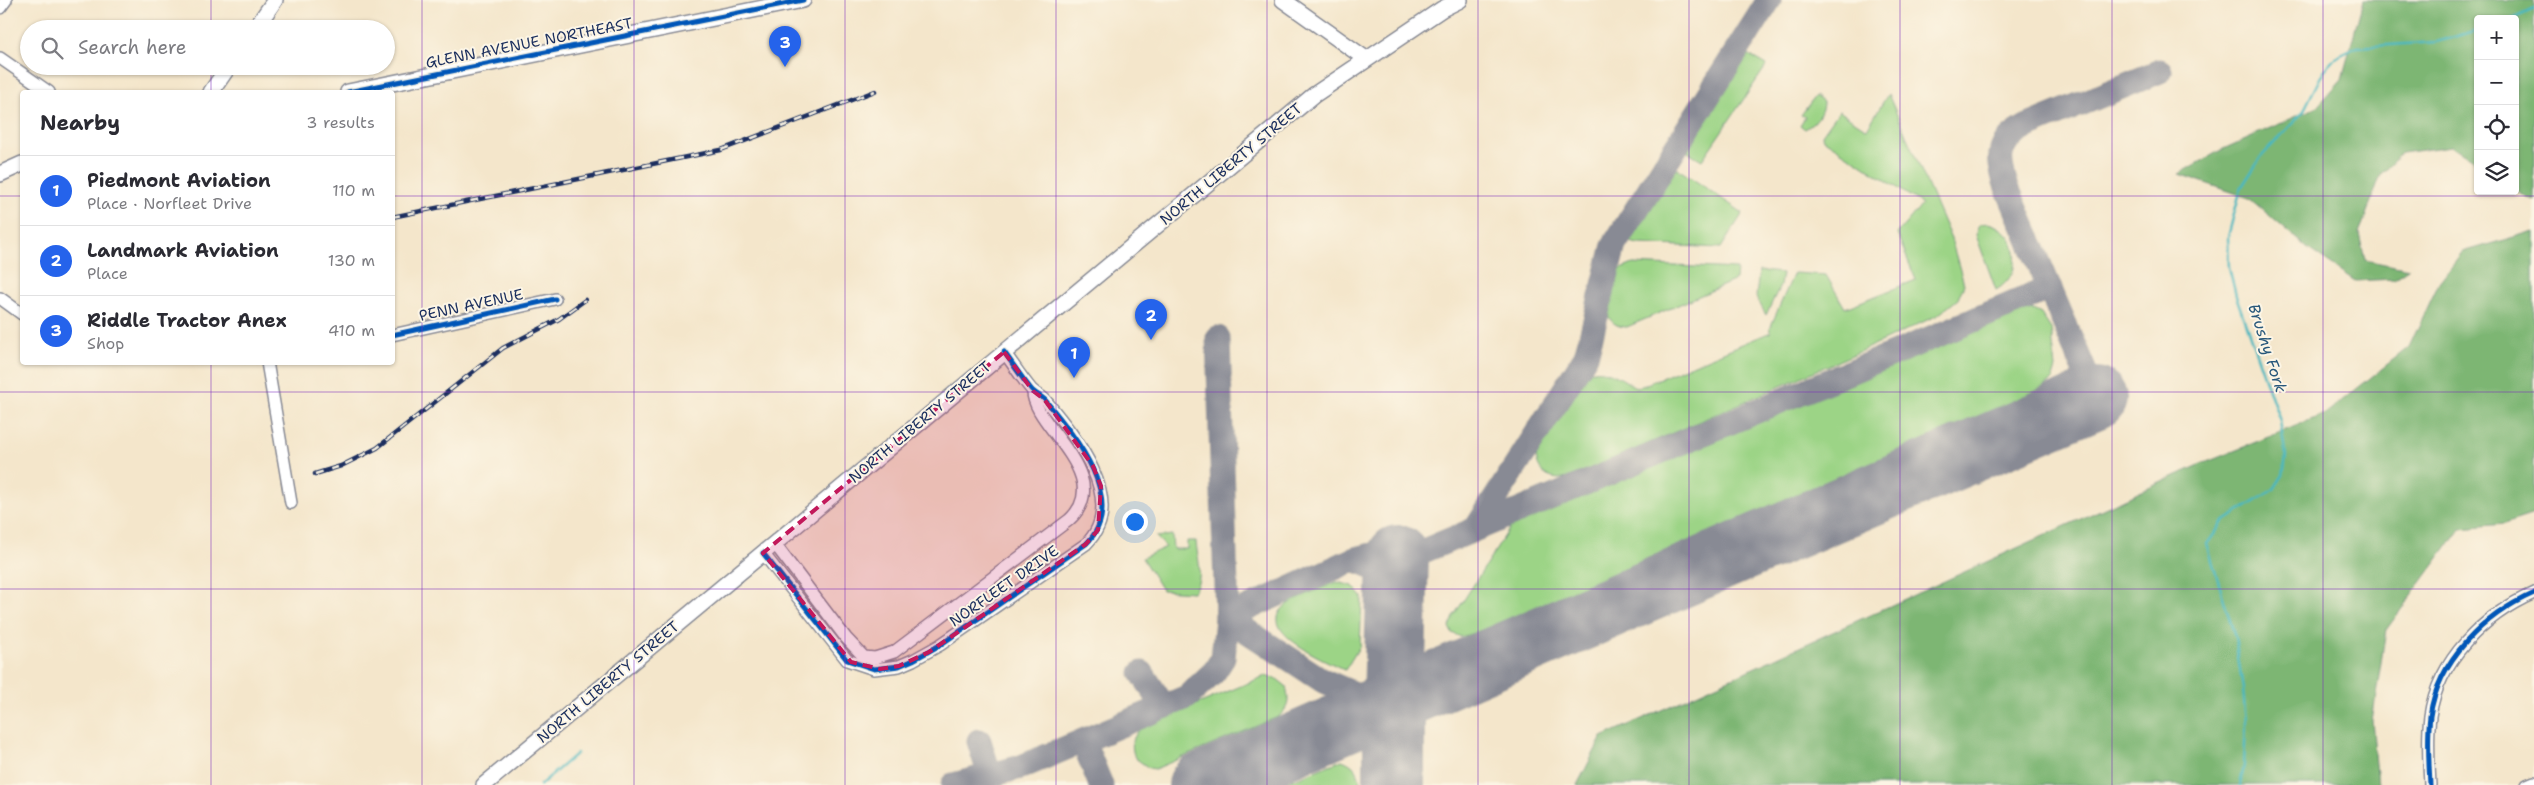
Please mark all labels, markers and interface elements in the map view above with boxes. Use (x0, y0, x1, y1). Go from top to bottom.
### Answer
street label: GLENN AVENUE NORTHEAST (424, 13, 634, 73)
map controls (2474, 15, 2519, 195)
button: + (2474, 15, 2519, 60)
search box (20, 20, 395, 75)
pin: 3 (769, 26, 801, 67)
icon: search (38, 34, 66, 62)
text: Search here (78, 35, 187, 60)
button: − (2474, 60, 2519, 105)
street label: NORTH LIBERTY STREET (1156, 98, 1306, 230)
button: locate (2474, 105, 2519, 150)
text: Nearby (40, 109, 120, 137)
text: 3 results (306, 112, 375, 133)
button: layers (2474, 150, 2519, 195)
text: Piedmont Aviation (87, 168, 271, 193)
text: 1 (52, 180, 60, 201)
text: 110 m (332, 180, 375, 201)
text: Place · Norfleet Drive (87, 193, 252, 214)
text: Landmark Aviation (87, 238, 279, 263)
text: 2 (50, 250, 62, 271)
text: 130 m (328, 250, 375, 271)
text: Place (87, 263, 128, 284)
street label: PENN AVENUE (417, 284, 525, 326)
pin: 2 (1135, 299, 1167, 340)
water label: Brushy Fork (2243, 301, 2292, 395)
text: Riddle Tractor Anex (87, 308, 287, 333)
text: 3 (50, 320, 62, 341)
text: 410 m (328, 320, 375, 341)
text: Shop (87, 333, 124, 354)
pin: 1 (1058, 337, 1090, 378)
street label: NORTH LIBERTY STREET (845, 356, 995, 488)
your location (1122, 509, 1148, 535)
street label: NORFLEET DRIVE (945, 541, 1063, 631)
street label: NORTH LIBERTY STREET (533, 616, 683, 748)

